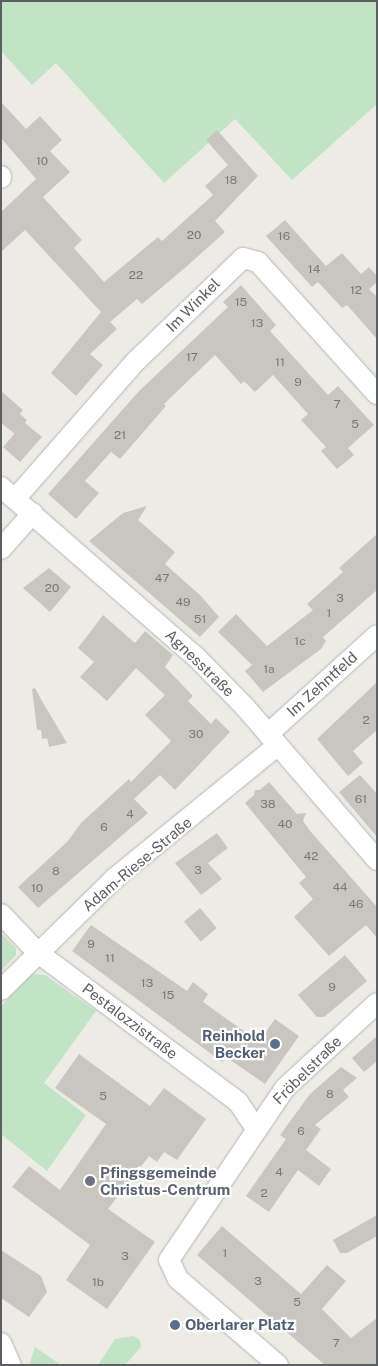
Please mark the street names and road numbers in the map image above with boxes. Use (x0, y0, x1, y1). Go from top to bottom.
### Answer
street label: Im Winkel (162, 274, 224, 336)
street label: Agnesstraße (162, 626, 238, 700)
street label: Im Zehntfeld (283, 648, 361, 720)
street label: Adam-Riese-Straße (79, 813, 195, 915)
street label: Pestalozzistraße (79, 979, 181, 1063)
street label: Fröbelstraße (269, 1032, 345, 1108)

